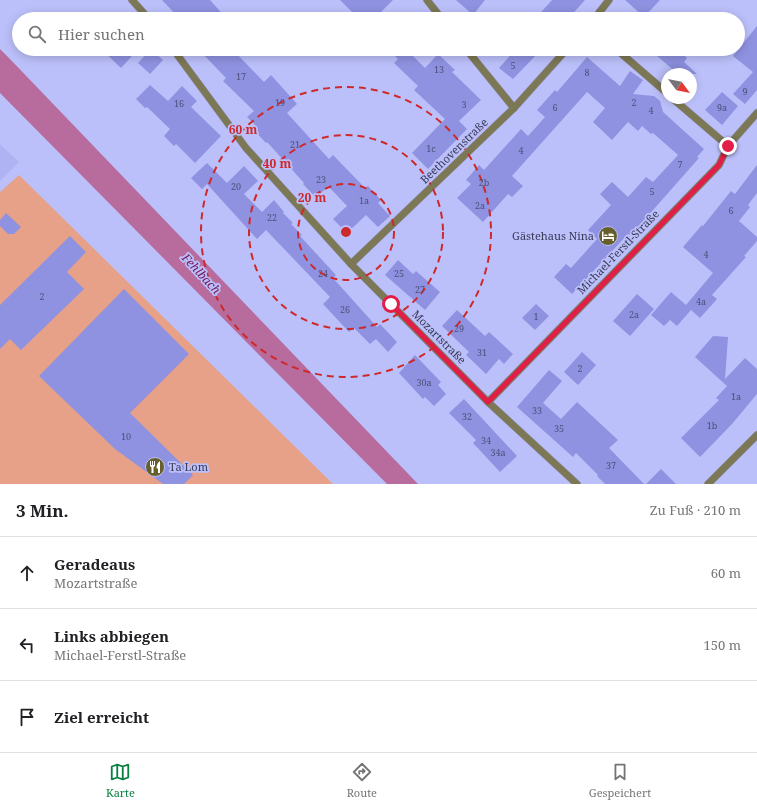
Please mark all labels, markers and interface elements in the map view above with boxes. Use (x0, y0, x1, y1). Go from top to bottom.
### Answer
search box (12, 12, 745, 56)
icon: search (26, 23, 48, 45)
text: Hier suchen (58, 24, 145, 44)
house number: 5 (510, 59, 516, 72)
house number: 13 (434, 63, 444, 76)
house number: 8 (584, 66, 590, 79)
north arrow (661, 68, 697, 104)
house number: 17 (236, 70, 246, 83)
house number: 9 (742, 85, 748, 98)
house number: 19 (275, 96, 285, 109)
house number: 2 (631, 96, 637, 109)
house number: 16 (174, 97, 184, 110)
house number: 3 (461, 98, 467, 111)
house number: 6 (552, 101, 558, 114)
house number: 9a (717, 101, 727, 114)
house number: 4 (648, 104, 654, 117)
street label: Beethovenstraße (417, 114, 491, 187)
text: 60 m (229, 121, 257, 138)
route end (719, 137, 737, 155)
house number: 21 (290, 138, 300, 151)
house number: 1c (426, 142, 436, 155)
house number: 4 (518, 144, 524, 157)
text: 40 m (263, 155, 291, 172)
house number: 7 (677, 158, 683, 171)
house number: 23 (316, 173, 326, 186)
house number: 2b (479, 176, 490, 189)
house number: 20 (231, 180, 241, 193)
house number: 5 (649, 185, 655, 198)
text: 20 m (298, 189, 326, 206)
house number: 1a (359, 194, 369, 207)
house number: 2a (475, 199, 485, 212)
house number: 6 (728, 204, 734, 217)
street label: Michael-Ferstl-Straße (573, 206, 662, 297)
house number: 22 (267, 211, 277, 224)
centre of rings (339, 225, 353, 239)
hotel icon: Gästehaus Nina (597, 225, 619, 247)
place label: Gästehaus Nina (512, 228, 594, 243)
house number: 4 (703, 248, 709, 261)
water label: Fehlbach (177, 249, 225, 298)
house number: 24 (318, 267, 328, 280)
house number: 25 (394, 267, 404, 280)
house number: 27 (415, 283, 425, 296)
house number: 2 (39, 290, 45, 303)
route start (382, 295, 400, 313)
house number: 4a (696, 295, 706, 308)
house number: 26 (340, 303, 350, 316)
street label: Mozartstraße (409, 306, 470, 367)
house number: 2a (629, 308, 639, 321)
house number: 1 (533, 310, 539, 323)
house number: 29 (454, 322, 464, 335)
house number: 31 (477, 346, 487, 359)
house number: 2 (577, 362, 583, 375)
house number: 30a (416, 376, 432, 389)
house number: 1a (731, 390, 741, 403)
house number: 33 (532, 404, 542, 417)
house number: 32 (462, 410, 472, 423)
house number: 1b (707, 419, 718, 432)
house number: 35 (554, 422, 564, 435)
house number: 10 (121, 430, 131, 443)
house number: 34 (481, 434, 491, 447)
house number: 34a (490, 446, 506, 459)
restaurant icon: Ta Lom (144, 456, 166, 478)
place label: Ta Lom (169, 459, 209, 474)
house number: 37 (606, 459, 616, 472)
text: 3 Min. (16, 499, 69, 522)
text: Zu Fuß · 210 m (650, 501, 741, 519)
text: Geradeaus (54, 554, 135, 574)
icon: ahead (16, 562, 38, 584)
text: 60 m (711, 564, 741, 582)
text: Mozartstraße (54, 574, 137, 592)
text: Links abbiegen (54, 626, 169, 646)
icon: left (16, 634, 38, 656)
text: 150 m (704, 636, 741, 654)
text: Michael-Ferstl-Straße (54, 646, 186, 664)
icon: arrive (16, 706, 38, 728)
text: Ziel erreicht (54, 707, 149, 727)
tab: Karte (106, 761, 135, 800)
tab: Route (347, 761, 377, 800)
tab: Gespeichert (589, 761, 651, 800)

